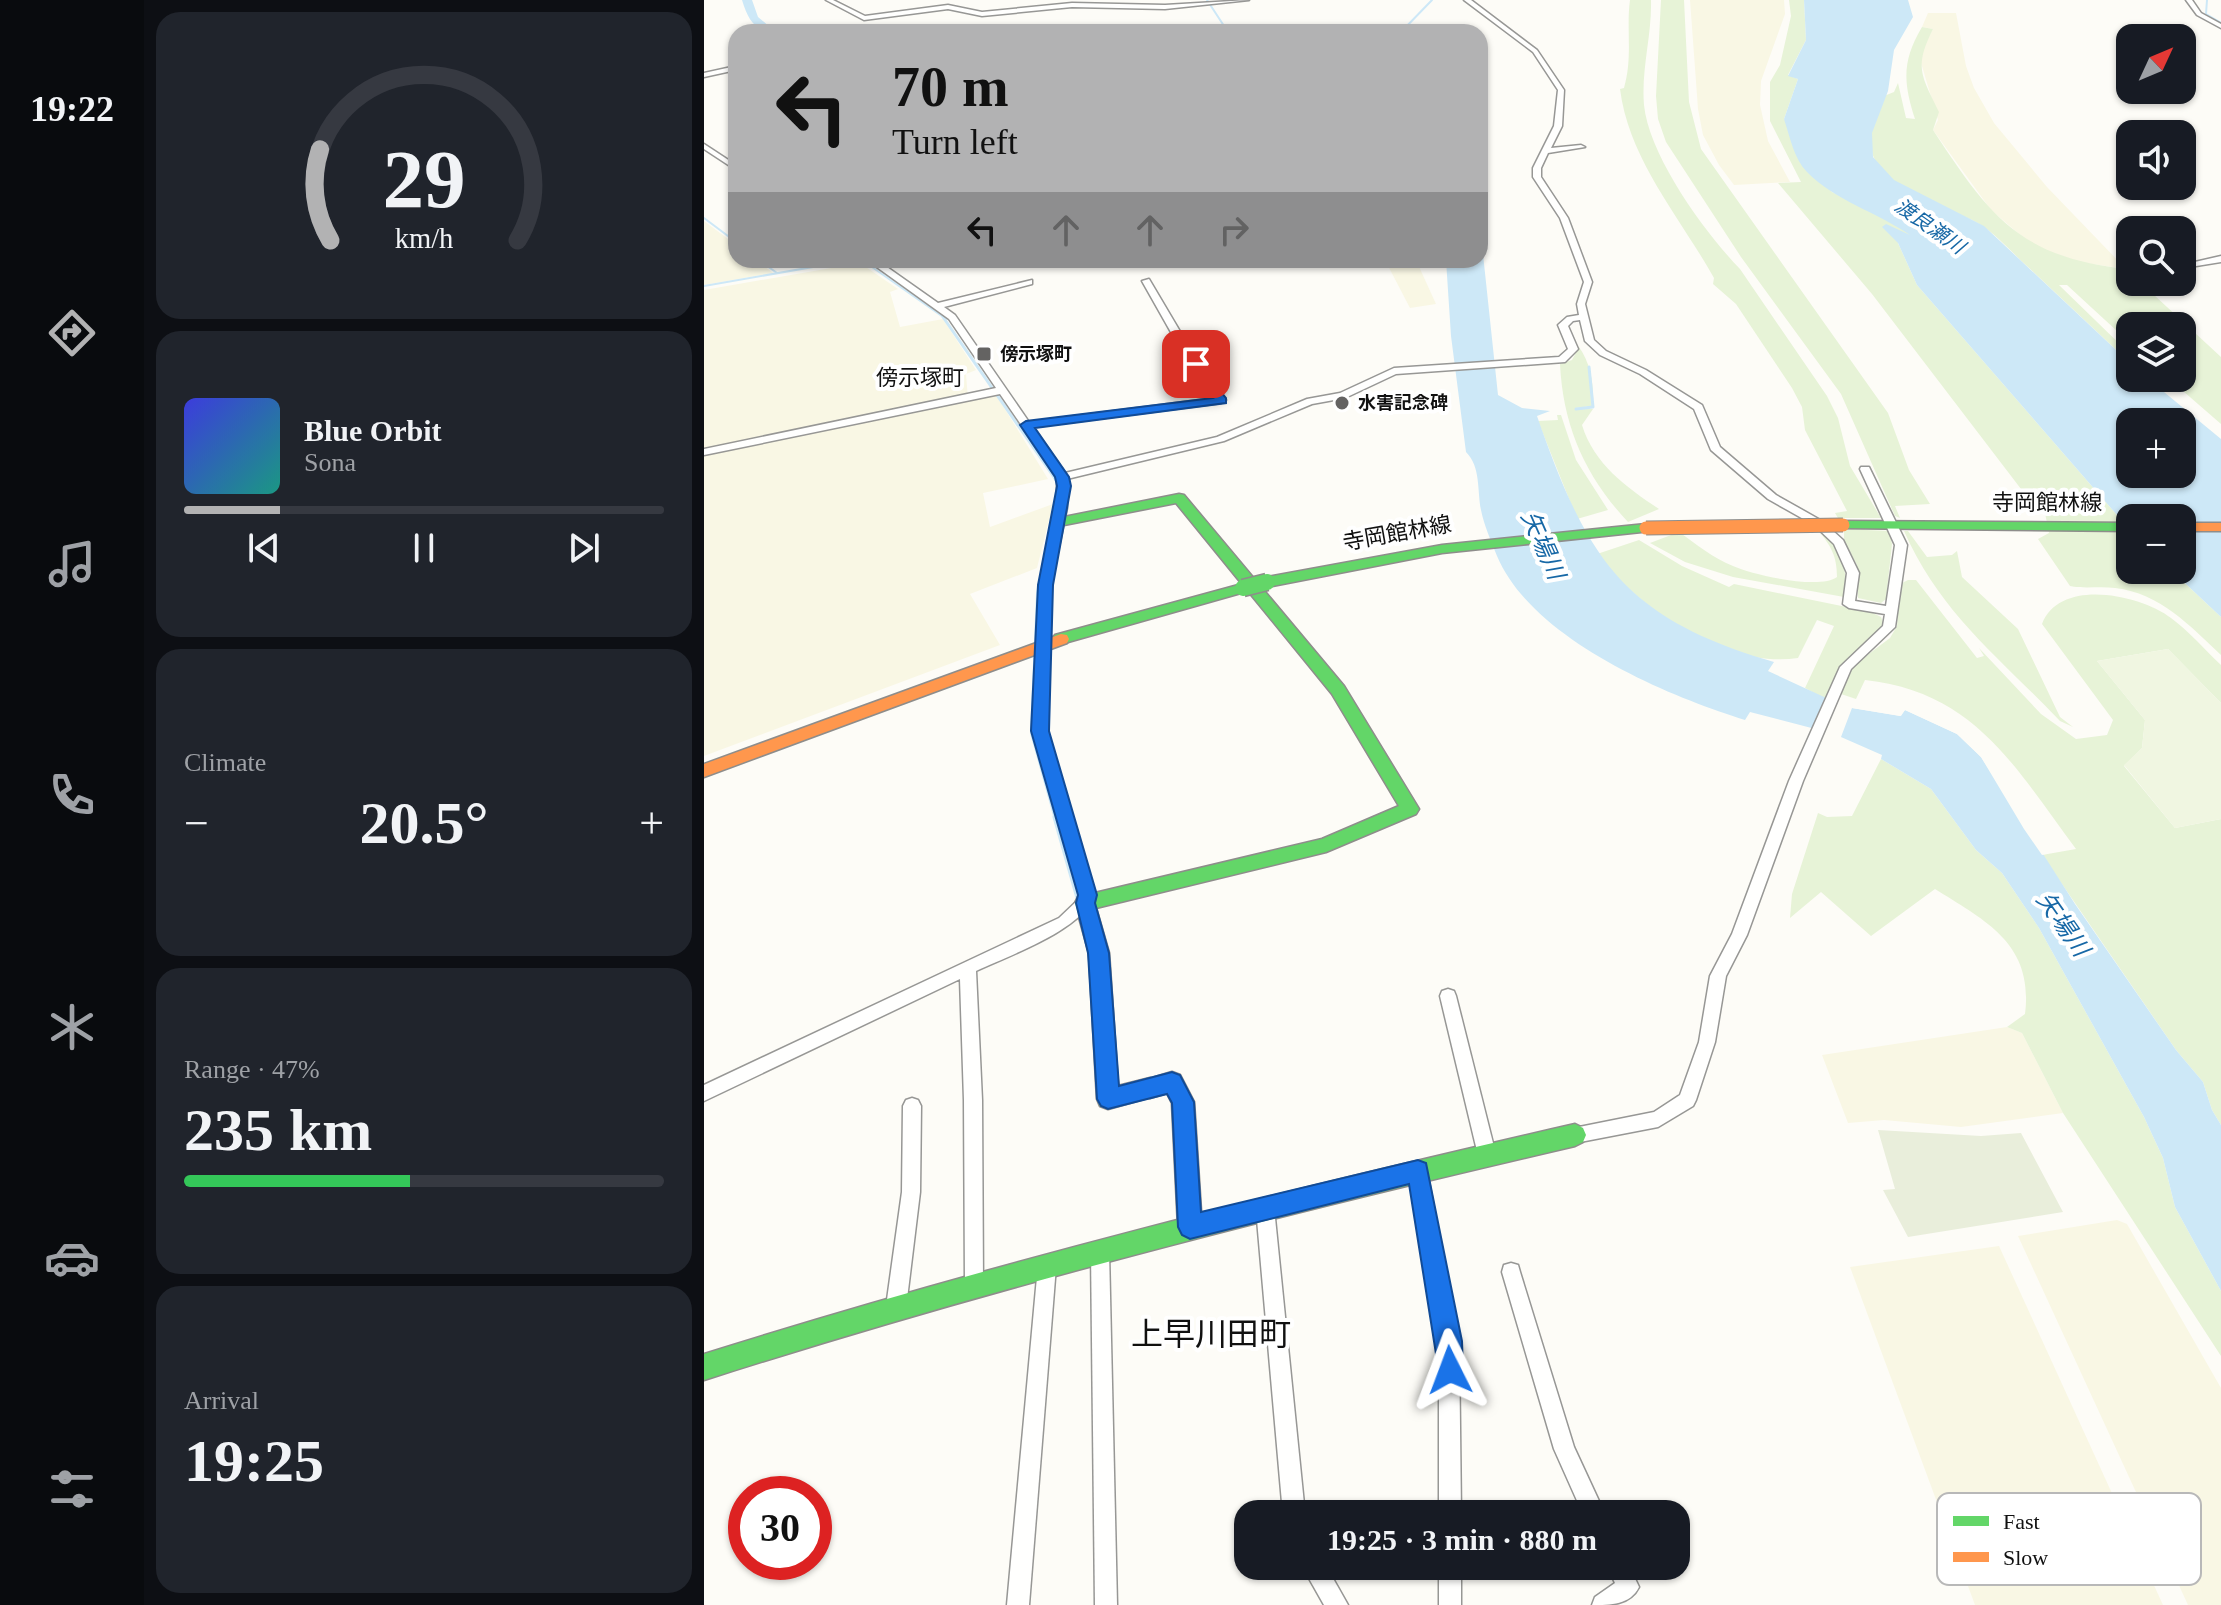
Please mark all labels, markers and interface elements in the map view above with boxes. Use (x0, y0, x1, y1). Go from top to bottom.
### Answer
north arrow (2116, 24, 2196, 104)
map controls (2116, 24, 2196, 584)
icon: left (760, 56, 864, 160)
text: 70 m (892, 56, 1009, 118)
text: 19:22 (30, 89, 114, 129)
button: sound (2116, 120, 2196, 200)
text: Turn left (892, 122, 1018, 162)
text: 29 (382, 133, 466, 225)
water label: 渡良瀬川 (1891, 194, 1971, 259)
icon: left (960, 208, 1004, 252)
icon: ahead (1044, 208, 1088, 252)
icon: ahead (1128, 208, 1172, 252)
icon: right (1212, 208, 1256, 252)
button: search (2116, 216, 2196, 296)
text: km/h (395, 223, 453, 254)
icon: directions (44, 305, 100, 361)
button: layers (2116, 312, 2196, 392)
pin (1162, 330, 1230, 398)
icon: arrive (1174, 342, 1218, 386)
place label: 傍示塚町 (1000, 344, 1072, 364)
marker: 傍示塚町 (975, 345, 993, 363)
district label: 傍示塚町 (876, 365, 964, 390)
place label: 水害記念碑 (1358, 393, 1448, 413)
marker: 水害記念碑 (1333, 394, 1351, 412)
button: + (2116, 408, 2196, 488)
text: Blue Orbit (304, 414, 442, 447)
text: Sona (304, 448, 356, 477)
street label: 寺岡館林線 (1992, 490, 2102, 515)
button: − (2116, 504, 2196, 584)
water label: 矢場川 (1516, 507, 1571, 586)
street label: 寺岡館林線 (1341, 511, 1453, 555)
icon: previous (242, 526, 286, 570)
icon: pause (402, 526, 446, 570)
icon: next (562, 526, 606, 570)
icon: music (44, 536, 100, 592)
text: Climate (184, 748, 266, 777)
icon: phone (44, 767, 100, 823)
text: 20.5° (360, 790, 489, 856)
text: − (184, 799, 209, 848)
text: + (639, 799, 664, 848)
water label: 矢場川 (2032, 887, 2096, 963)
icon: climate (44, 999, 100, 1055)
text: Range · 47% (184, 1055, 320, 1084)
text: 235 km (184, 1097, 372, 1163)
icon: car (44, 1230, 100, 1286)
district label: 上早川田町 (1131, 1316, 1291, 1352)
position arrow (1408, 1328, 1492, 1412)
text: Arrival (184, 1386, 259, 1415)
text: 19:25 (184, 1428, 324, 1494)
icon: filters (44, 1461, 100, 1517)
speed limit sign: 30 (728, 1476, 832, 1580)
legend (1937, 1493, 2201, 1585)
text: Fast (2003, 1509, 2040, 1534)
text: 19:25 · 3 min · 880 m (1327, 1523, 1597, 1556)
text: Slow (2003, 1545, 2048, 1570)

